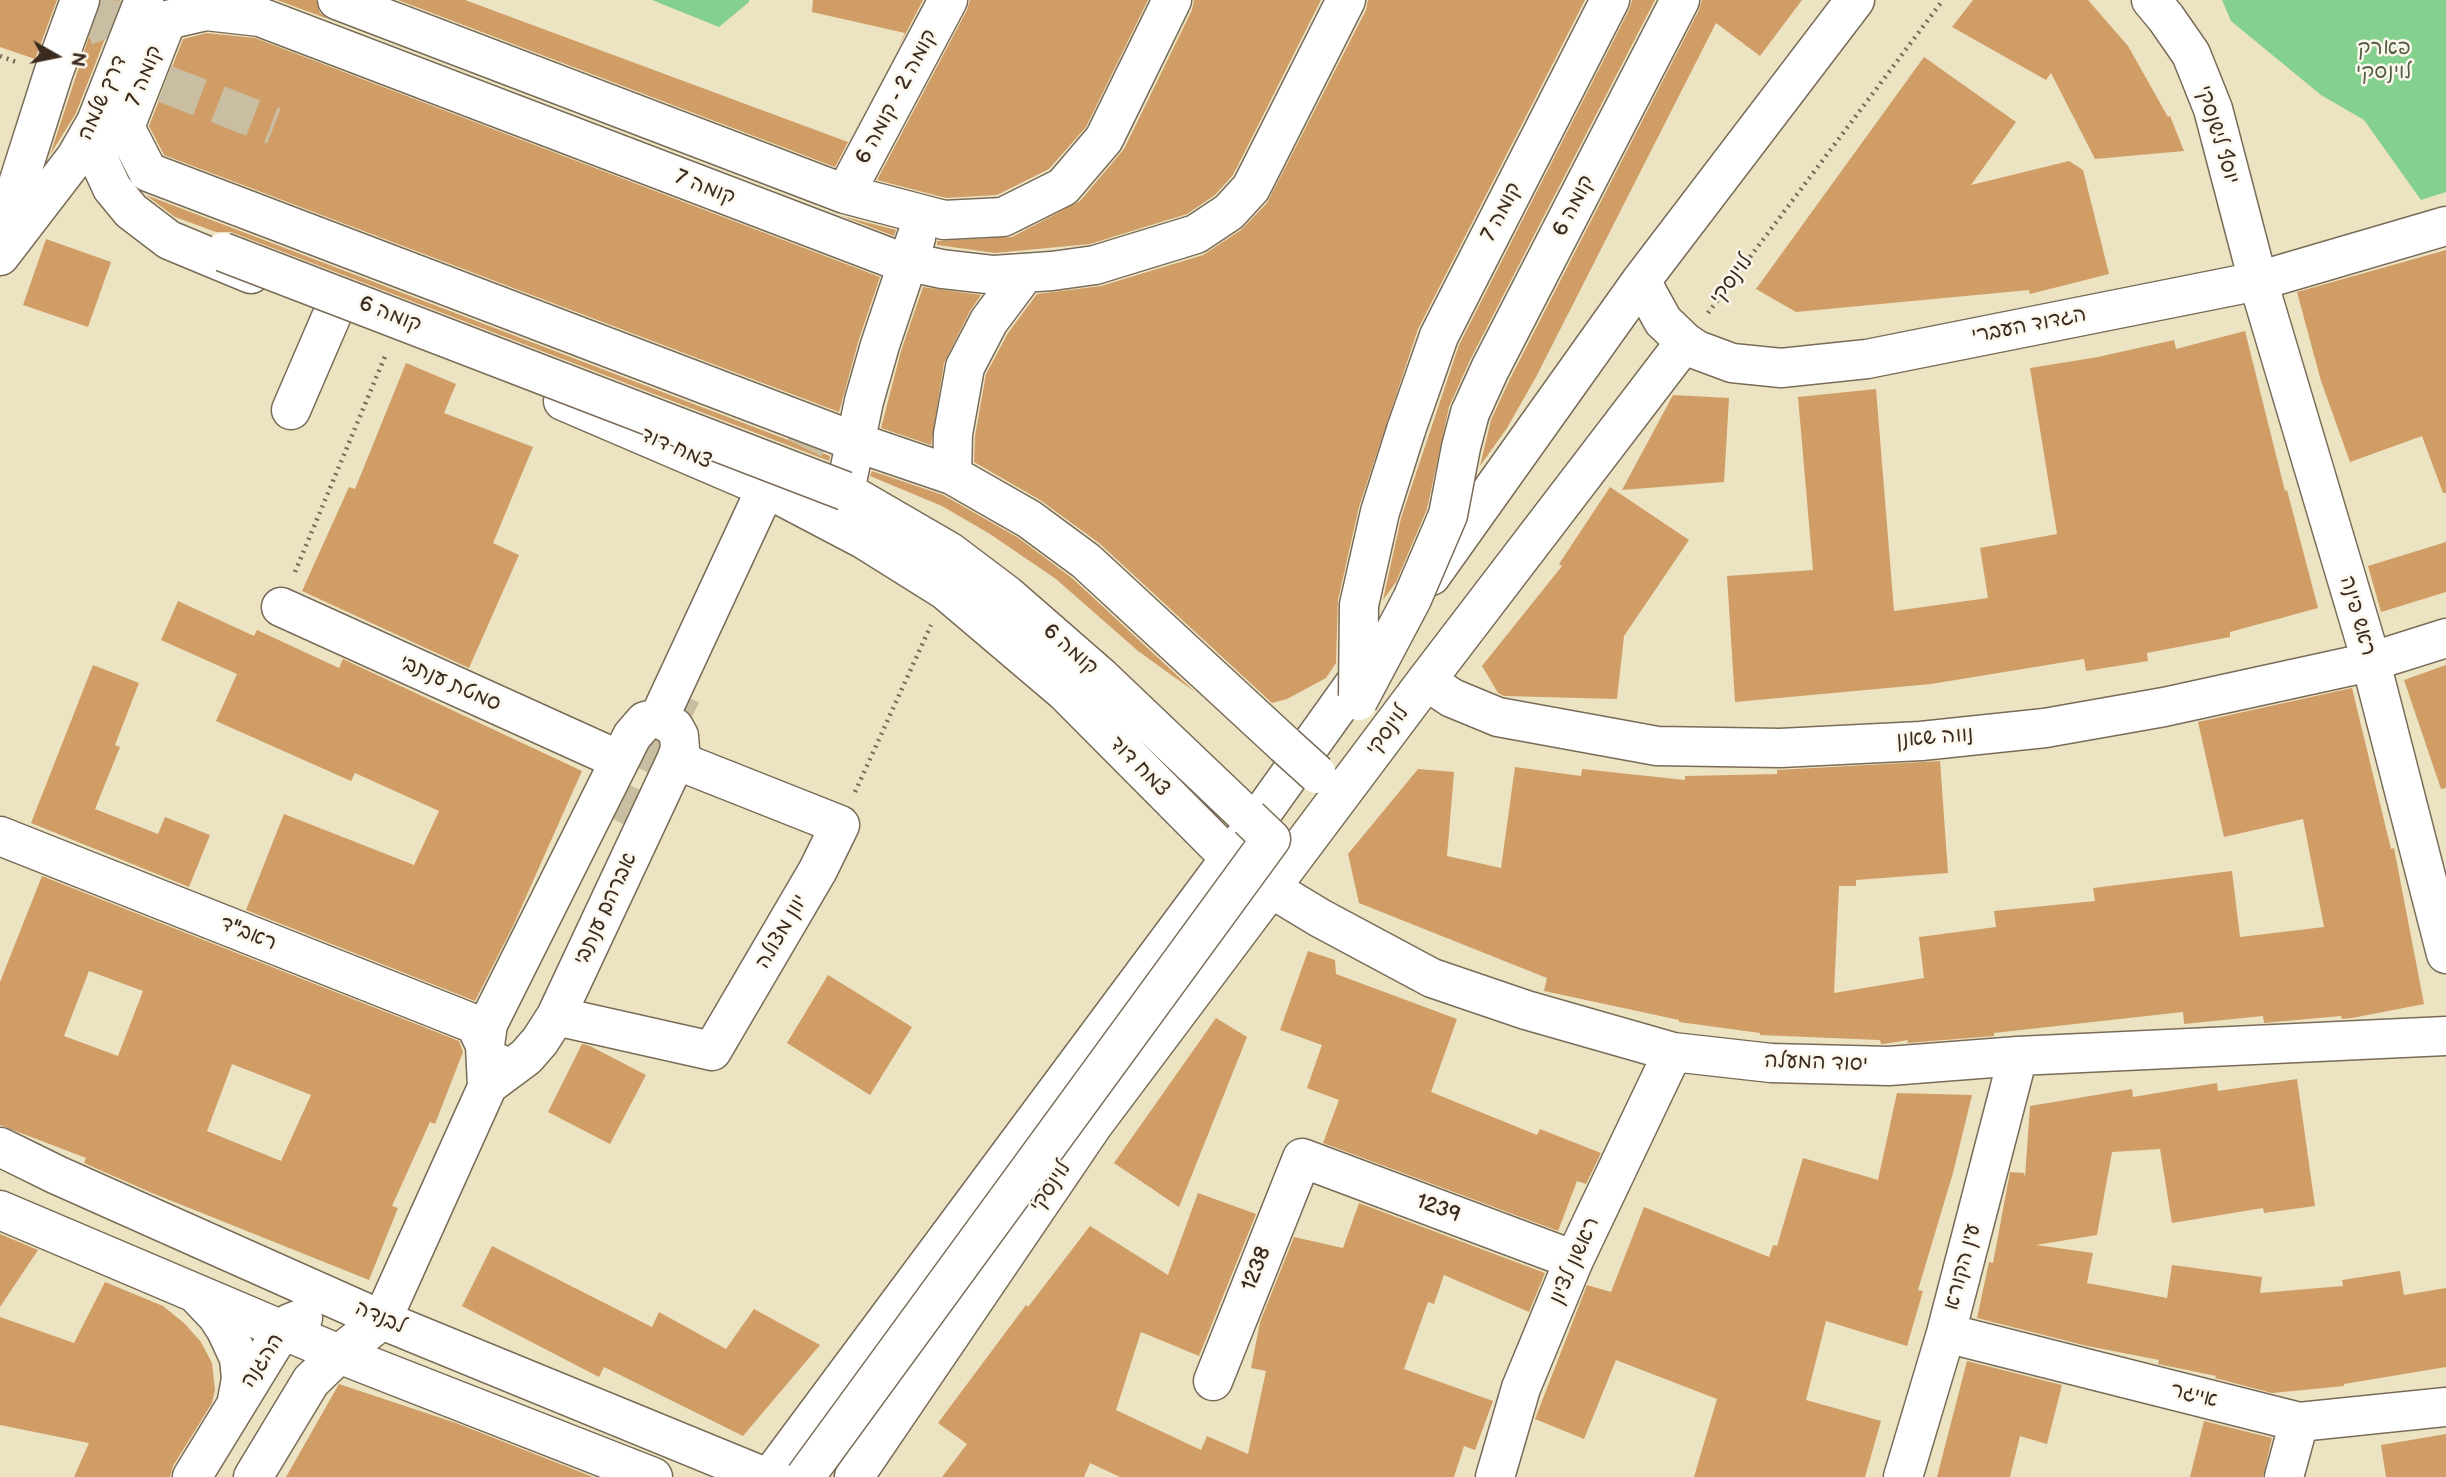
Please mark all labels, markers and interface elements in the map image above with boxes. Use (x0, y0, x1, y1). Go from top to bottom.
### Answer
north arrow (21, 21, 91, 91)
street label: קומה 2 - קומה 6 (851, 25, 943, 169)
park label: פארק לוינסקי (2356, 36, 2412, 86)
street label: קומה 7 (122, 42, 168, 110)
text: N (65, 51, 90, 68)
street label: דרך שלמה (73, 52, 133, 144)
street label: יוסף לישנסקי (2190, 83, 2244, 187)
street label: קומה 7 (671, 165, 739, 211)
street label: קומה 6 (1548, 171, 1600, 241)
street label: קומה 7 (1477, 178, 1527, 246)
street label: לוינסקי (1705, 250, 1759, 310)
street label: קומה 6 (355, 292, 425, 338)
street label: הגדוד העברי (1970, 303, 2088, 349)
street label: צמח דוד (637, 423, 715, 475)
street label: ראש פינה (2334, 573, 2380, 659)
street label: קומה 6 (1037, 619, 1103, 681)
street label: סמטת ענתבי (395, 650, 505, 718)
street label: לוינסקי (1361, 701, 1415, 761)
street label: נווה שאנן (1895, 722, 1975, 754)
street label: צמח דוד (1104, 732, 1174, 802)
street label: אברהם ענתבי (569, 849, 643, 969)
street label: יוון מצולה (751, 890, 813, 974)
street label: ראב"ד (216, 911, 280, 957)
street label: יסוד המעלה (1764, 1049, 1868, 1077)
street label: לוינסקי (1025, 1157, 1077, 1217)
street label: 1239 (1412, 1189, 1464, 1229)
street label: ראשון לציון (1545, 1213, 1605, 1309)
street label: עין הקורא (1939, 1221, 1987, 1313)
street label: 1238 (1237, 1243, 1277, 1295)
street label: לבנדה (351, 1296, 409, 1340)
street label: ההגנה (236, 1329, 290, 1393)
street label: אייגר (2168, 1378, 2220, 1414)

